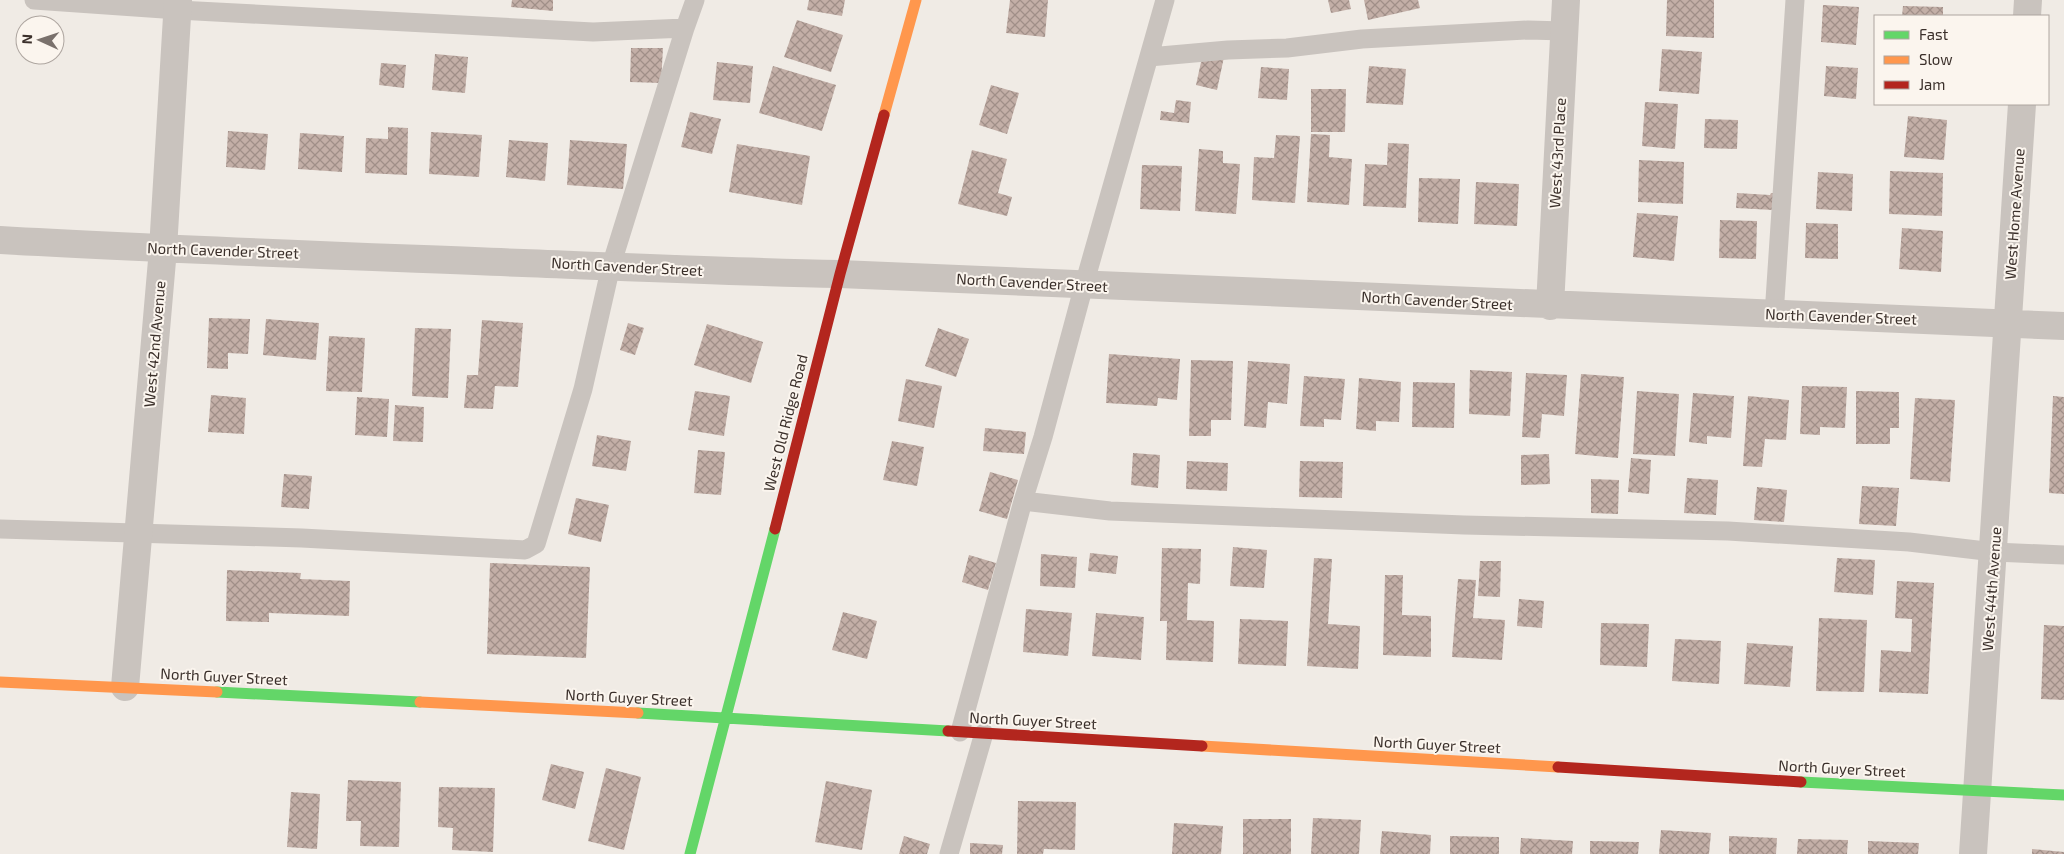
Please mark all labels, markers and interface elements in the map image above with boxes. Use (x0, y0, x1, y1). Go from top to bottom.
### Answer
north arrow (15, 15, 65, 65)
legend (1874, 15, 2049, 105)
text: Fast (1919, 25, 1949, 43)
text: N (18, 34, 35, 45)
text: Slow (1919, 50, 1953, 68)
text: Jam (1919, 75, 1945, 93)
street label: West 43rd Place (1545, 97, 1569, 209)
street label: West Home Avenue (2000, 148, 2028, 280)
street label: North Cavender Street (147, 238, 299, 262)
street label: North Cavender Street (551, 253, 704, 279)
street label: North Cavender Street (956, 269, 1109, 295)
street label: West 42nd Avenue (140, 280, 168, 408)
street label: North Cavender Street (1361, 287, 1514, 313)
street label: North Cavender Street (1765, 304, 1917, 328)
street label: West Old Ridge Road (759, 352, 811, 493)
street label: West 44th Avenue (1978, 526, 2004, 652)
street label: North Guyer Street (160, 664, 288, 688)
street label: North Guyer Street (565, 685, 693, 709)
street label: North Guyer Street (969, 708, 1097, 732)
street label: North Guyer Street (1373, 732, 1501, 756)
street label: North Guyer Street (1778, 756, 1906, 780)

